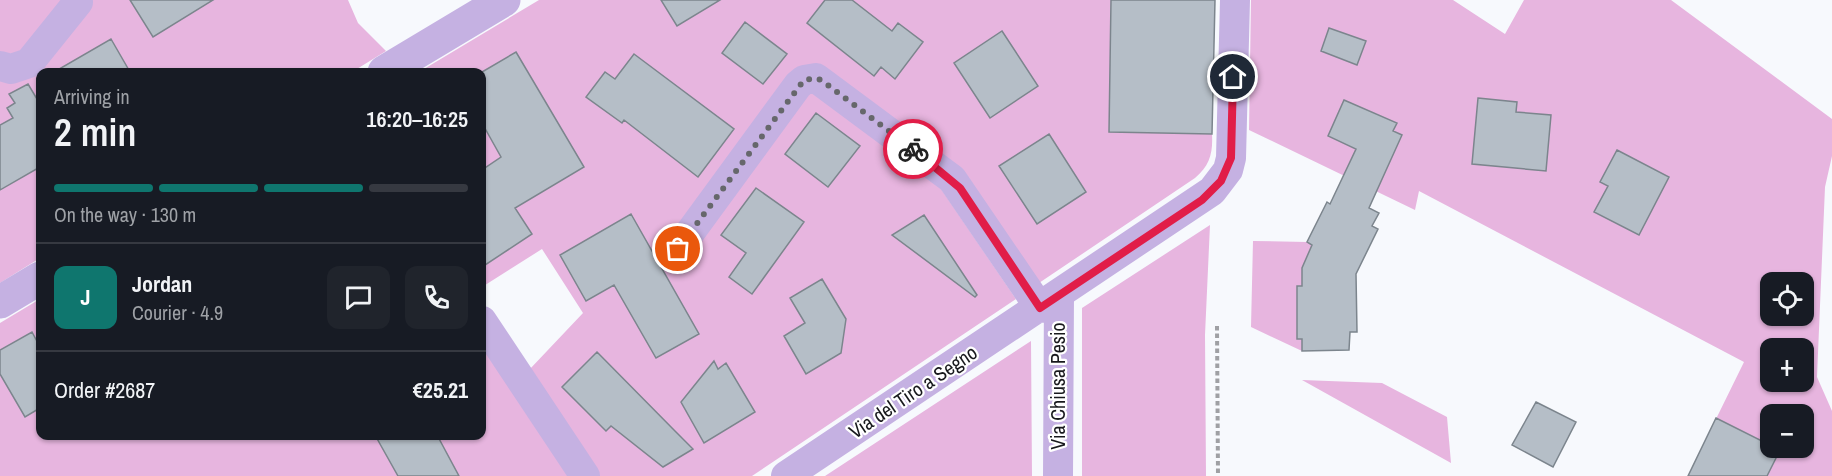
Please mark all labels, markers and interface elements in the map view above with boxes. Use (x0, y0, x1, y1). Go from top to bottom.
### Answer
pin (1207, 51, 1258, 102)
icon: home (1216, 60, 1249, 93)
text: Arriving in (54, 83, 130, 110)
text: 16:20–16:25 (366, 104, 468, 134)
text: 2 min (54, 106, 136, 158)
courier (883, 119, 943, 179)
icon: bike (897, 133, 930, 166)
text: On the way · 130 m (54, 201, 196, 228)
pin (652, 223, 703, 274)
icon: bag (661, 232, 694, 265)
button: chat (327, 266, 390, 329)
button: phone (405, 266, 468, 329)
text: Jordan (132, 269, 192, 299)
map controls (1760, 272, 1814, 458)
button: locate (1760, 272, 1814, 326)
text: J (80, 282, 91, 312)
text: Courier · 4.9 (132, 299, 223, 326)
street label: Via Chiusa Pesio (1044, 322, 1071, 450)
button: + (1760, 338, 1814, 392)
street label: Via del Tiro a Segno (843, 339, 982, 445)
text: Order #2687 (54, 375, 155, 405)
text: €25.21 (413, 375, 468, 405)
button: − (1760, 404, 1814, 458)

